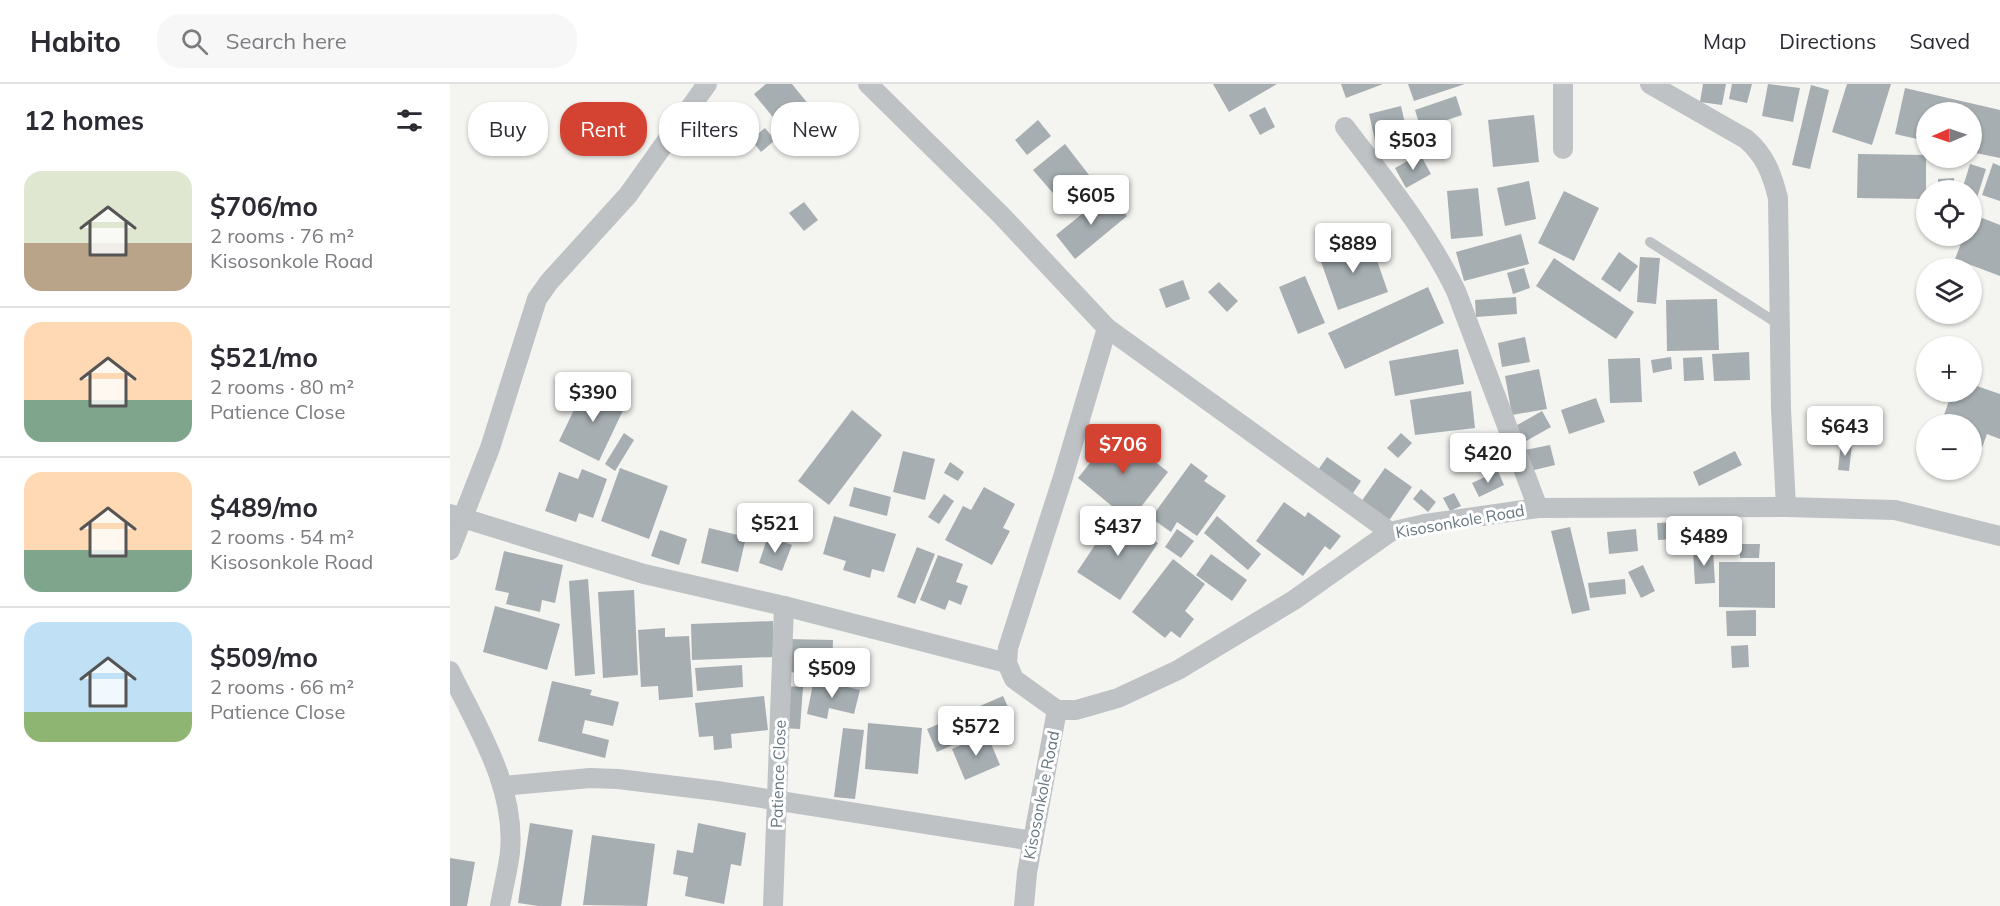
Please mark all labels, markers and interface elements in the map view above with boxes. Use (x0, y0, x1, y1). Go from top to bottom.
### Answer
search box (157, 14, 577, 68)
text: Habito (30, 24, 121, 59)
icon: search (178, 25, 211, 58)
text: Search here (226, 27, 347, 55)
text: Map (1703, 28, 1746, 54)
text: Directions (1779, 28, 1876, 54)
text: Saved (1909, 28, 1970, 54)
chip: Buy (468, 102, 548, 156)
chip: Rent (560, 102, 647, 156)
chip: Filters (659, 102, 759, 156)
chip: New (771, 102, 859, 156)
north arrow (1916, 102, 1982, 168)
map controls (1916, 102, 1982, 480)
text: 12 homes (24, 104, 144, 137)
icon: filters (393, 104, 426, 137)
pin: $503 (1377, 120, 1449, 171)
text: $503 (1389, 127, 1437, 152)
pin: $605 (1055, 175, 1127, 226)
button: locate (1916, 180, 1982, 246)
text: $605 (1067, 182, 1115, 207)
text: $706/mo (210, 190, 318, 223)
icon: home (72, 195, 144, 267)
text: 2 rooms · 76 m² (210, 223, 354, 248)
pin: $889 (1317, 223, 1389, 274)
text: $889 (1329, 230, 1377, 255)
text: Kisosonkole Road (210, 248, 373, 273)
button: layers (1916, 258, 1982, 324)
button: + (1916, 336, 1982, 402)
text: $521/mo (210, 341, 318, 374)
icon: home (72, 346, 144, 418)
pin: $390 (557, 372, 629, 423)
text: 2 rooms · 80 m² (210, 374, 354, 399)
text: $390 (569, 379, 617, 404)
text: Patience Close (210, 399, 345, 424)
pin: $643 (1809, 406, 1881, 457)
text: $643 (1821, 413, 1869, 438)
button: − (1916, 414, 1982, 480)
pin: $706 (1087, 424, 1159, 475)
text: $706 (1099, 431, 1147, 456)
pin: $420 (1452, 433, 1524, 484)
text: $420 (1464, 440, 1512, 465)
text: $489/mo (210, 491, 318, 524)
icon: home (72, 496, 144, 568)
street label: Kisosonkole Road (1394, 500, 1526, 542)
pin: $521 (739, 503, 811, 554)
pin: $437 (1082, 506, 1154, 557)
text: $521 (751, 510, 799, 535)
text: $437 (1094, 513, 1142, 538)
pin: $489 (1668, 516, 1740, 567)
text: $489 (1680, 523, 1728, 548)
text: 2 rooms · 54 m² (210, 524, 354, 549)
text: Kisosonkole Road (210, 549, 373, 574)
text: $509/mo (210, 641, 318, 674)
icon: home (72, 646, 144, 718)
pin: $509 (796, 648, 868, 699)
text: $509 (808, 655, 856, 680)
text: 2 rooms · 66 m² (210, 674, 354, 699)
text: Patience Close (210, 699, 345, 724)
pin: $572 (940, 706, 1012, 757)
text: $572 (952, 713, 1000, 738)
street label: Patience Close (766, 720, 790, 828)
street label: Kisosonkole Road (1019, 729, 1063, 861)

